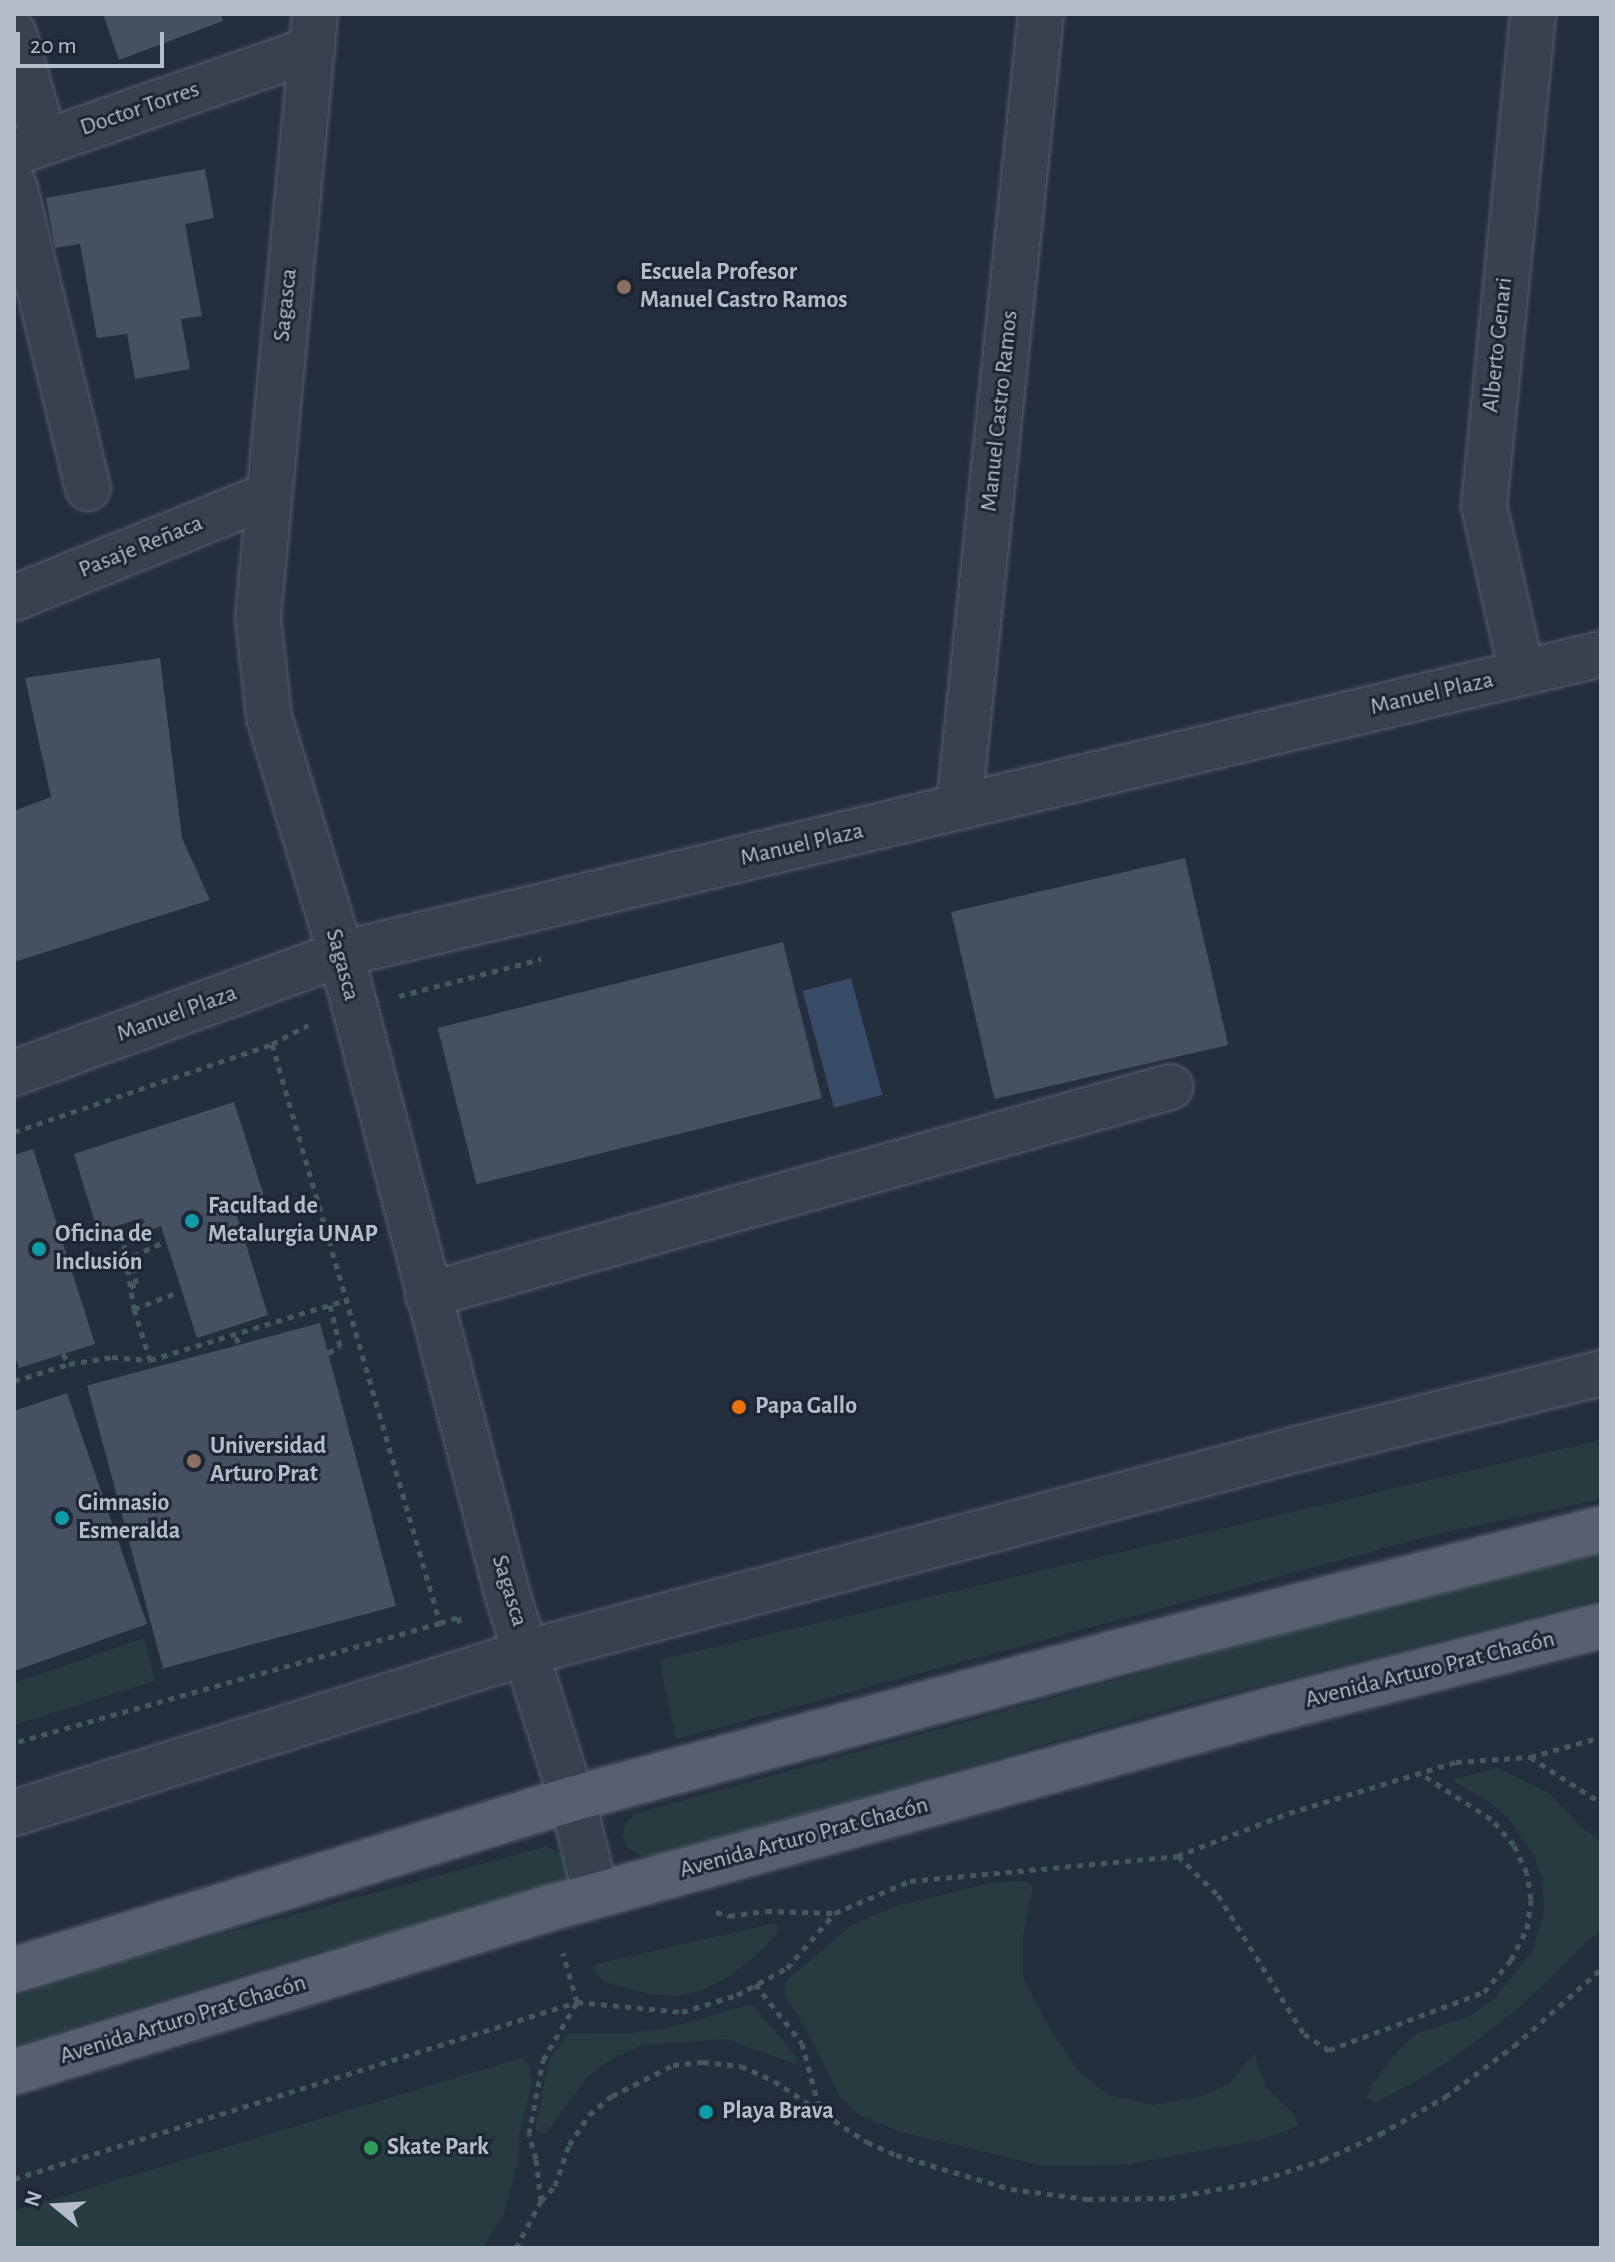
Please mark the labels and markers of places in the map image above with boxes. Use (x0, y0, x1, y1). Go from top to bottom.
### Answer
place label: Escuela Profesor Manuel Castro Ramos (640, 259, 848, 315)
marker: Escuela Profesor Manuel Castro Ramos (615, 278, 633, 296)
place label: Facultad de Metalurgia UNAP (208, 1193, 378, 1249)
marker: Facultad de Metalurgia UNAP (183, 1212, 201, 1230)
place label: Oficina de Inclusión (55, 1221, 152, 1277)
marker: Oficina de Inclusión (30, 1240, 48, 1258)
place label: Papa Gallo (755, 1393, 857, 1421)
marker: Papa Gallo (730, 1398, 748, 1416)
place label: Universidad Arturo Prat (210, 1433, 326, 1489)
marker: Universidad Arturo Prat (185, 1452, 203, 1470)
place label: Gimnasio Esmeralda (78, 1490, 180, 1546)
marker: Gimnasio Esmeralda (53, 1509, 71, 1527)
place label: Playa Brava (722, 2098, 834, 2126)
marker: Playa Brava (697, 2103, 715, 2121)
place label: Skate Park (387, 2134, 489, 2162)
marker: Skate Park (362, 2139, 380, 2157)

